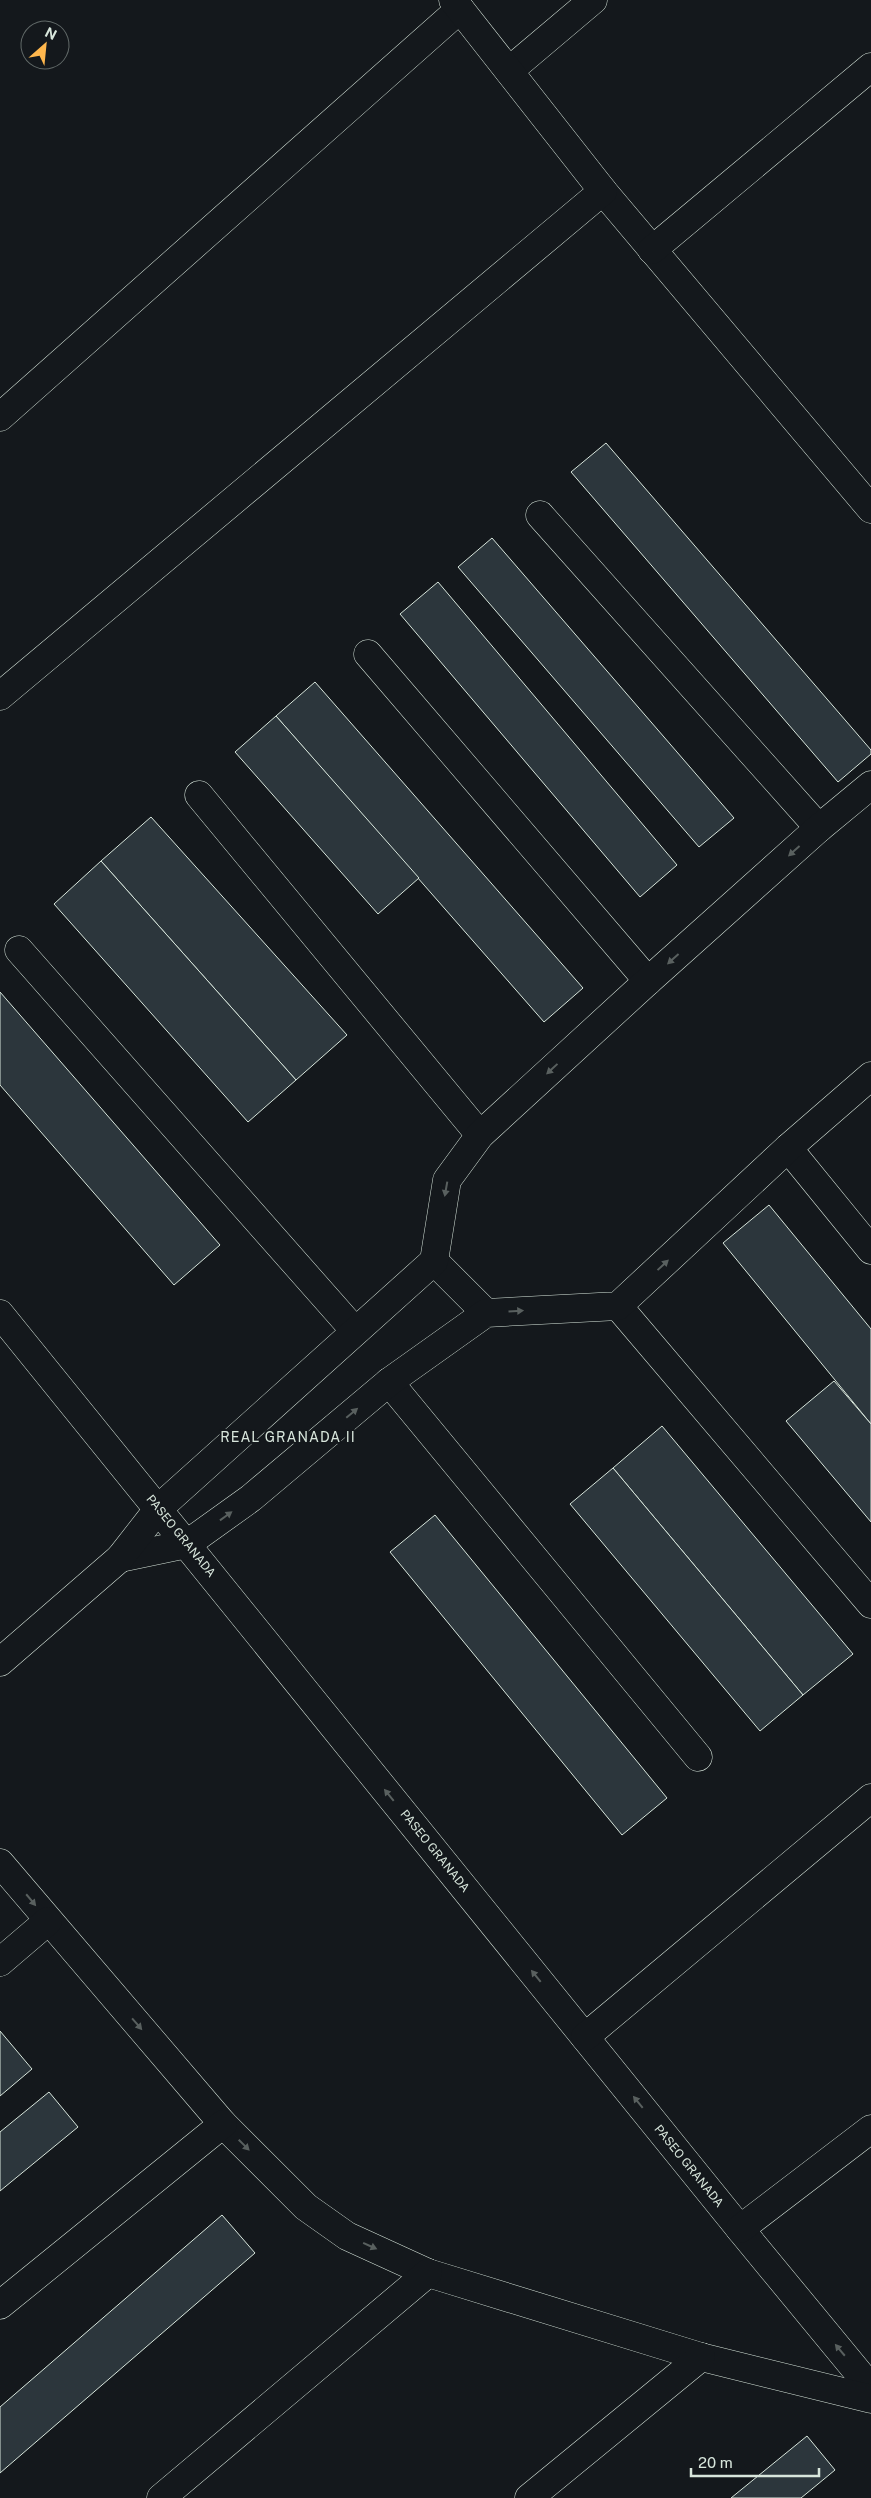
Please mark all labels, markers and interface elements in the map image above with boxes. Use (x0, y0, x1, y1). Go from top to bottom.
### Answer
north arrow (20, 20, 70, 70)
text: N (42, 24, 59, 43)
one-way arrow (788, 845, 800, 857)
one-way arrow (667, 953, 679, 965)
one-way arrow (546, 1063, 559, 1074)
one-way arrow (442, 1181, 450, 1197)
one-way arrow (656, 1259, 668, 1271)
one-way arrow (509, 1307, 525, 1315)
one-way arrow (346, 1407, 358, 1419)
district label: REAL GRANADA II (220, 1429, 356, 1445)
street label: PASEO GRANADA (143, 1492, 219, 1580)
one-way arrow (220, 1511, 233, 1521)
one-way arrow (384, 1789, 395, 1802)
street label: PASEO GRANADA (397, 1807, 473, 1895)
one-way arrow (26, 1893, 37, 1906)
one-way arrow (530, 1970, 541, 1983)
one-way arrow (131, 2017, 143, 2029)
one-way arrow (632, 2096, 643, 2109)
street label: PASEO GRANADA (651, 2122, 727, 2210)
one-way arrow (238, 2139, 250, 2151)
one-way arrow (363, 2243, 377, 2251)
one-way arrow (835, 2344, 846, 2356)
scale bar (691, 2446, 818, 2478)
text: 20 m (698, 2454, 733, 2471)

